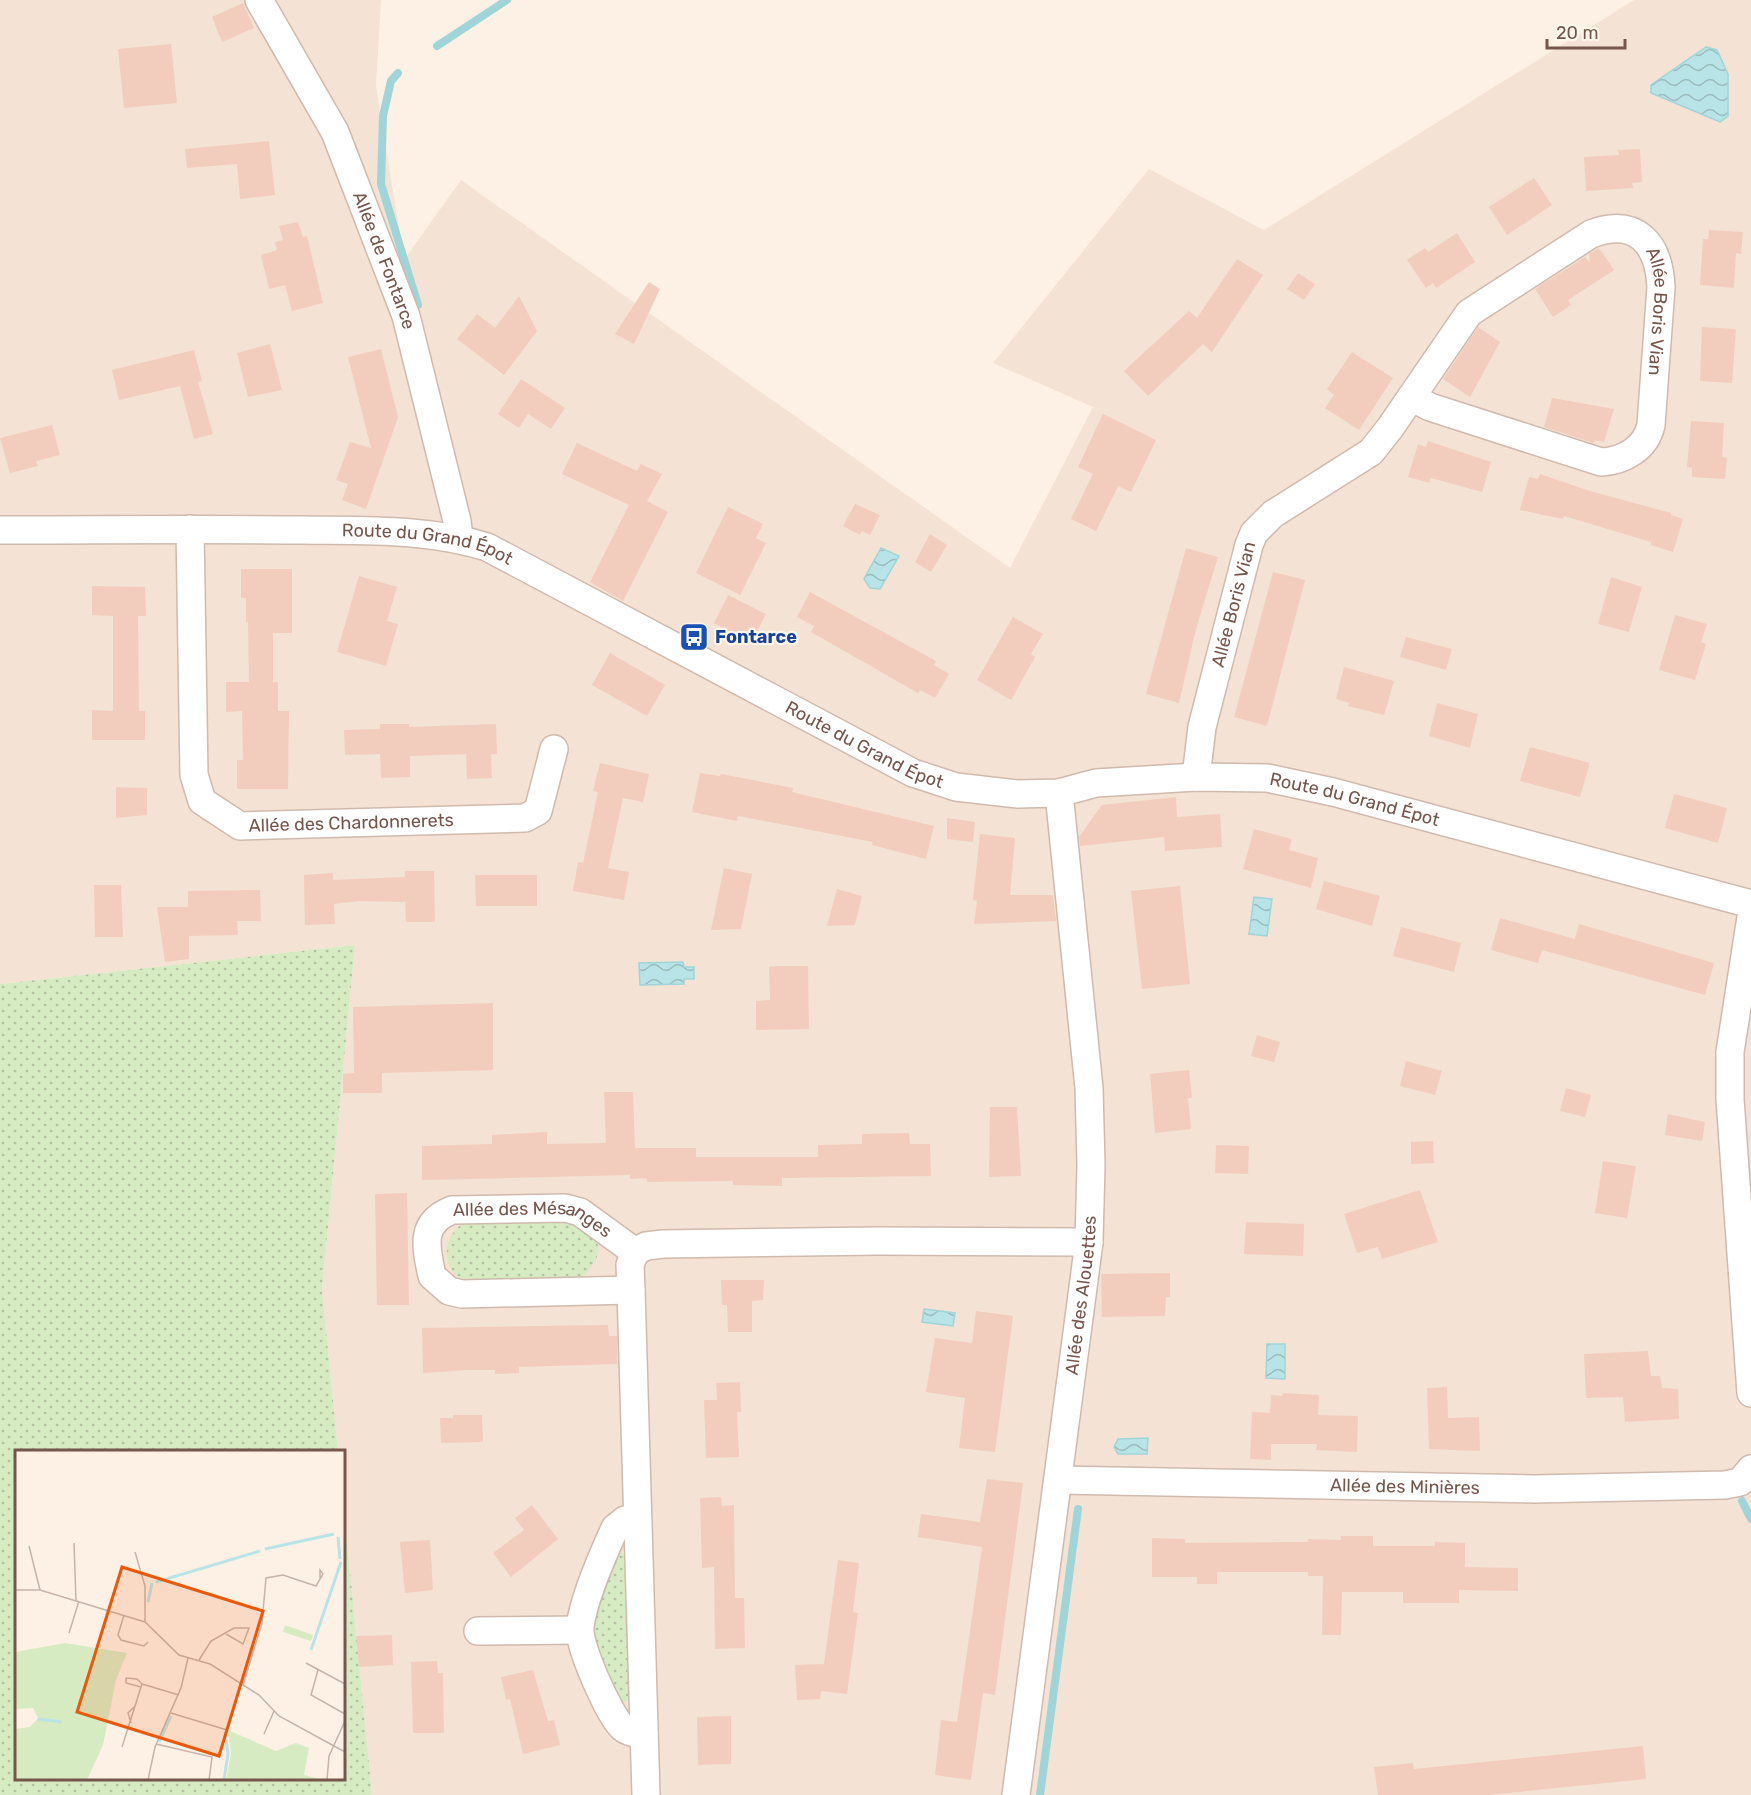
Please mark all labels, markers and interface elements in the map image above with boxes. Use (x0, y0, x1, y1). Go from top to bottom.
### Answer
scale bar (1547, 12, 1625, 50)
text: 20 m (1556, 22, 1598, 44)
street label: Allée de Fontarce (348, 188, 420, 332)
street label: Allée Boris Vian (1641, 243, 1672, 376)
street label: Route du Grand Épot (342, 519, 517, 570)
street label: Allée Boris Vian (1207, 539, 1260, 670)
bus stop icon: Fontarce (678, 621, 710, 653)
place label: Fontarce (715, 626, 797, 648)
street label: Route du Grand Épot (782, 696, 946, 793)
street label: Route du Grand Épot (1268, 768, 1442, 831)
street label: Allée des Chardonnerets (248, 809, 454, 837)
street label: Allée des Mésanges (453, 1197, 616, 1242)
street label: Allée des Alouettes (1061, 1215, 1101, 1376)
inset map (15, 1450, 345, 1780)
street label: Allée des Minières (1330, 1474, 1480, 1499)

